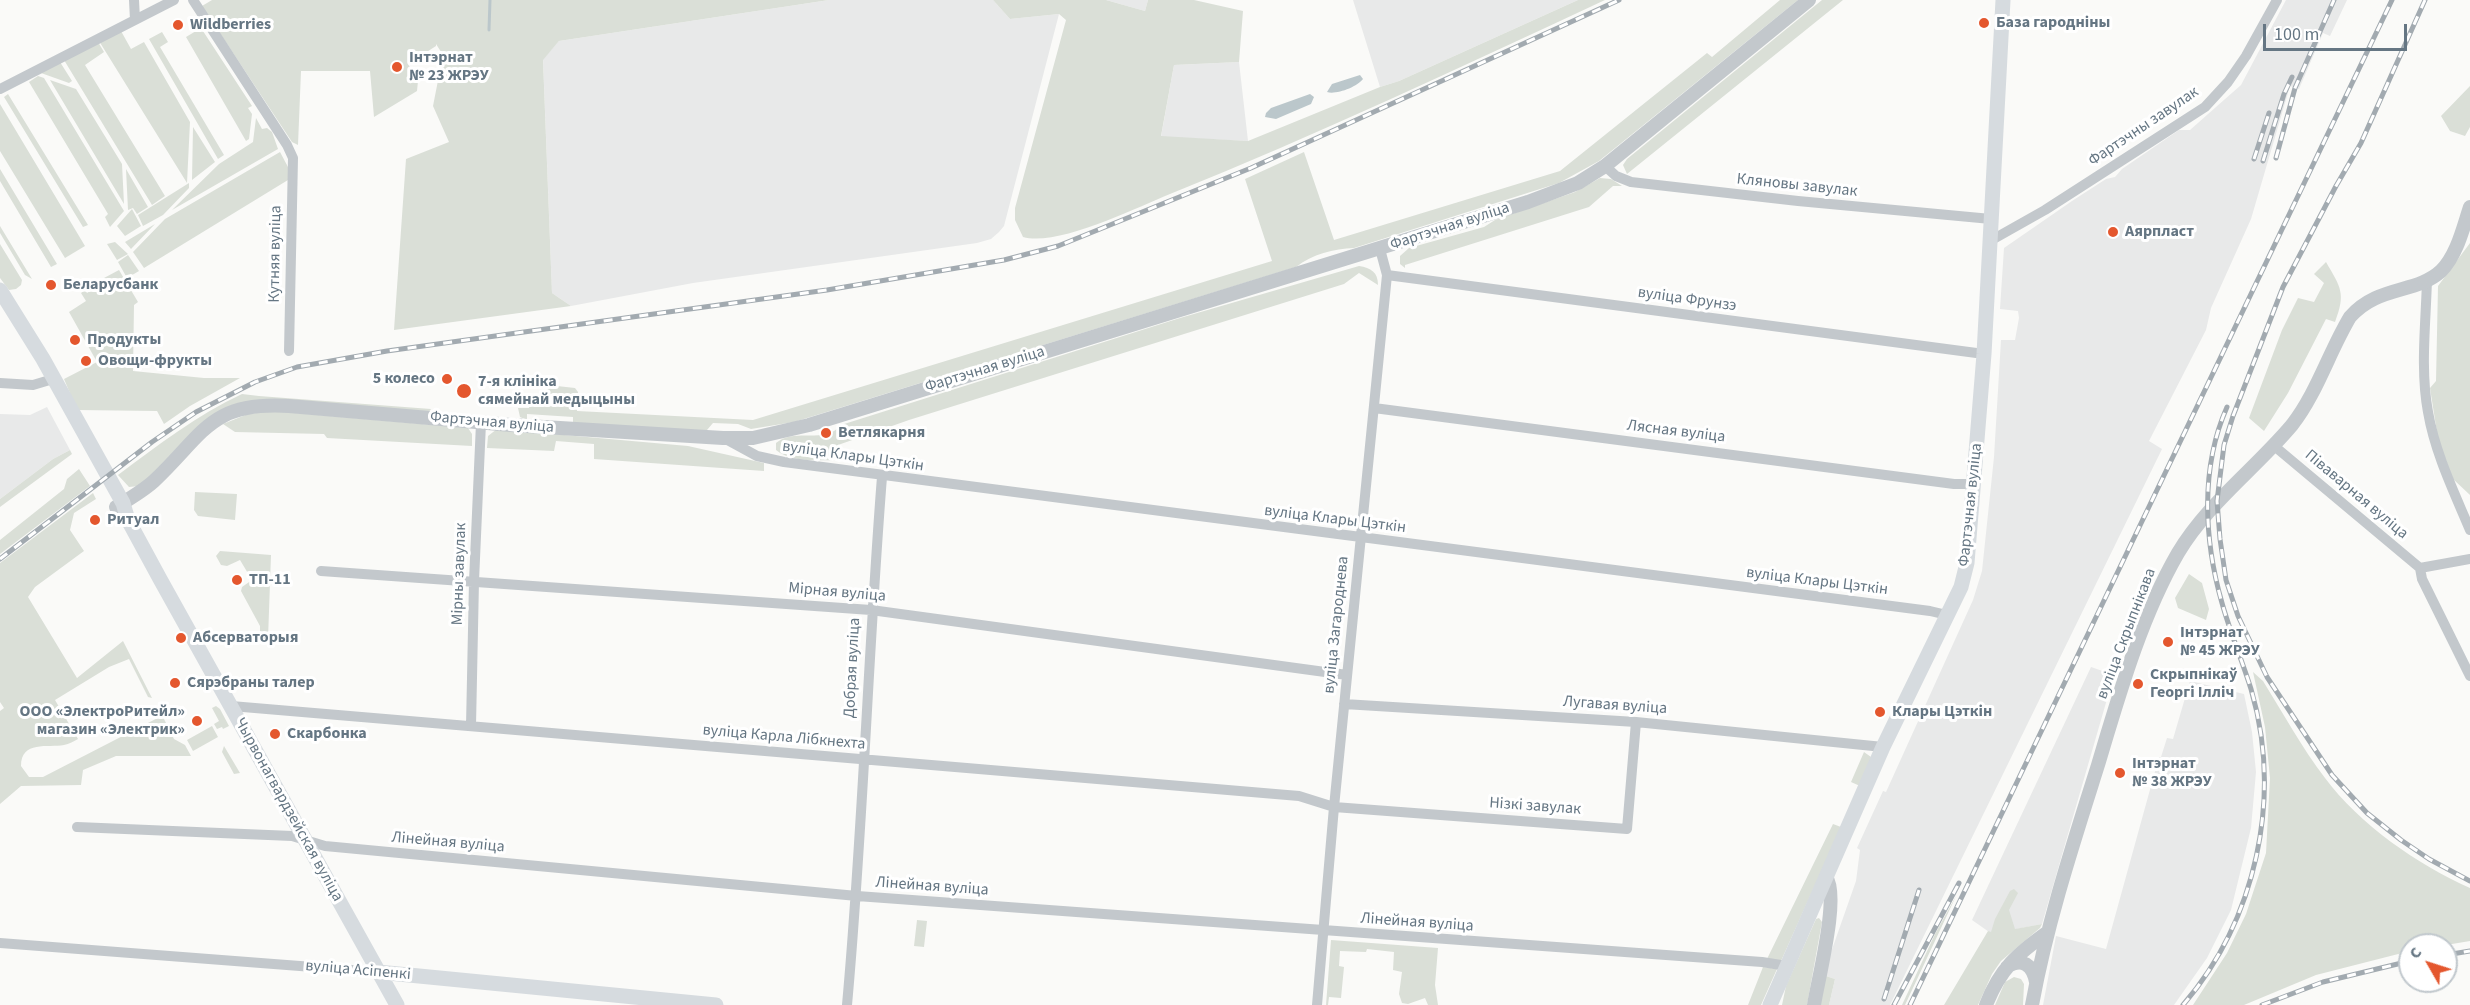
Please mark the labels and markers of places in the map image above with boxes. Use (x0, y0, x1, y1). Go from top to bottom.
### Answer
place label: База гародніны (1996, 13, 2110, 33)
place label: Wildberries (190, 15, 271, 35)
marker: База гародніны (1977, 16, 1991, 30)
marker: Wildberries (171, 18, 185, 32)
place label: Інтэрнат № 23 ЖРЭУ (409, 48, 489, 86)
marker: Інтэрнат № 23 ЖРЭУ (390, 60, 404, 74)
place label: Аярпласт (2125, 222, 2194, 242)
marker: Аярпласт (2106, 225, 2120, 239)
place label: Беларусбанк (63, 275, 158, 295)
marker: Беларусбанк (44, 278, 58, 292)
place label: Продукты (87, 330, 161, 350)
marker: Продукты (68, 333, 82, 347)
place label: Овощи-фрукты (98, 351, 212, 371)
marker: Овощи-фрукты (79, 354, 93, 368)
place label: 5 колесо (373, 369, 435, 389)
marker: 5 колесо (440, 372, 454, 386)
place label: 7-я клініка сямейнай медыцыны (478, 372, 635, 410)
marker: 7-я клініка сямейнай медыцыны (455, 382, 473, 400)
place label: Ветлякарня (838, 423, 925, 443)
marker: Ветлякарня (819, 426, 833, 440)
place label: Ритуал (107, 510, 159, 530)
marker: Ритуал (88, 513, 102, 527)
place label: ТП-11 (249, 570, 291, 590)
marker: ТП-11 (230, 573, 244, 587)
place label: Інтэрнат № 45 ЖРЭУ (2180, 623, 2260, 661)
place label: Абсерваторыя (193, 628, 298, 648)
marker: Абсерваторыя (174, 631, 188, 645)
marker: Інтэрнат № 45 ЖРЭУ (2161, 635, 2175, 649)
place label: Скрыпнікаў Георгі Ілліч (2150, 665, 2237, 703)
place label: Сярэбраны талер (187, 673, 315, 693)
marker: Сярэбраны талер (168, 676, 182, 690)
marker: Скрыпнікаў Георгі Ілліч (2131, 677, 2145, 691)
place label: ООО «ЭлектроРитейл» магазин «Электрик» (20, 702, 185, 740)
place label: Клары Цэткін (1892, 702, 1992, 722)
marker: Клары Цэткін (1873, 705, 1887, 719)
marker: ООО «ЭлектроРитейл» магазин «Электрик» (190, 714, 204, 728)
place label: Скарбонка (287, 724, 367, 744)
marker: Скарбонка (268, 727, 282, 741)
place label: Інтэрнат № 38 ЖРЭУ (2132, 754, 2212, 792)
marker: Інтэрнат № 38 ЖРЭУ (2113, 766, 2127, 780)

